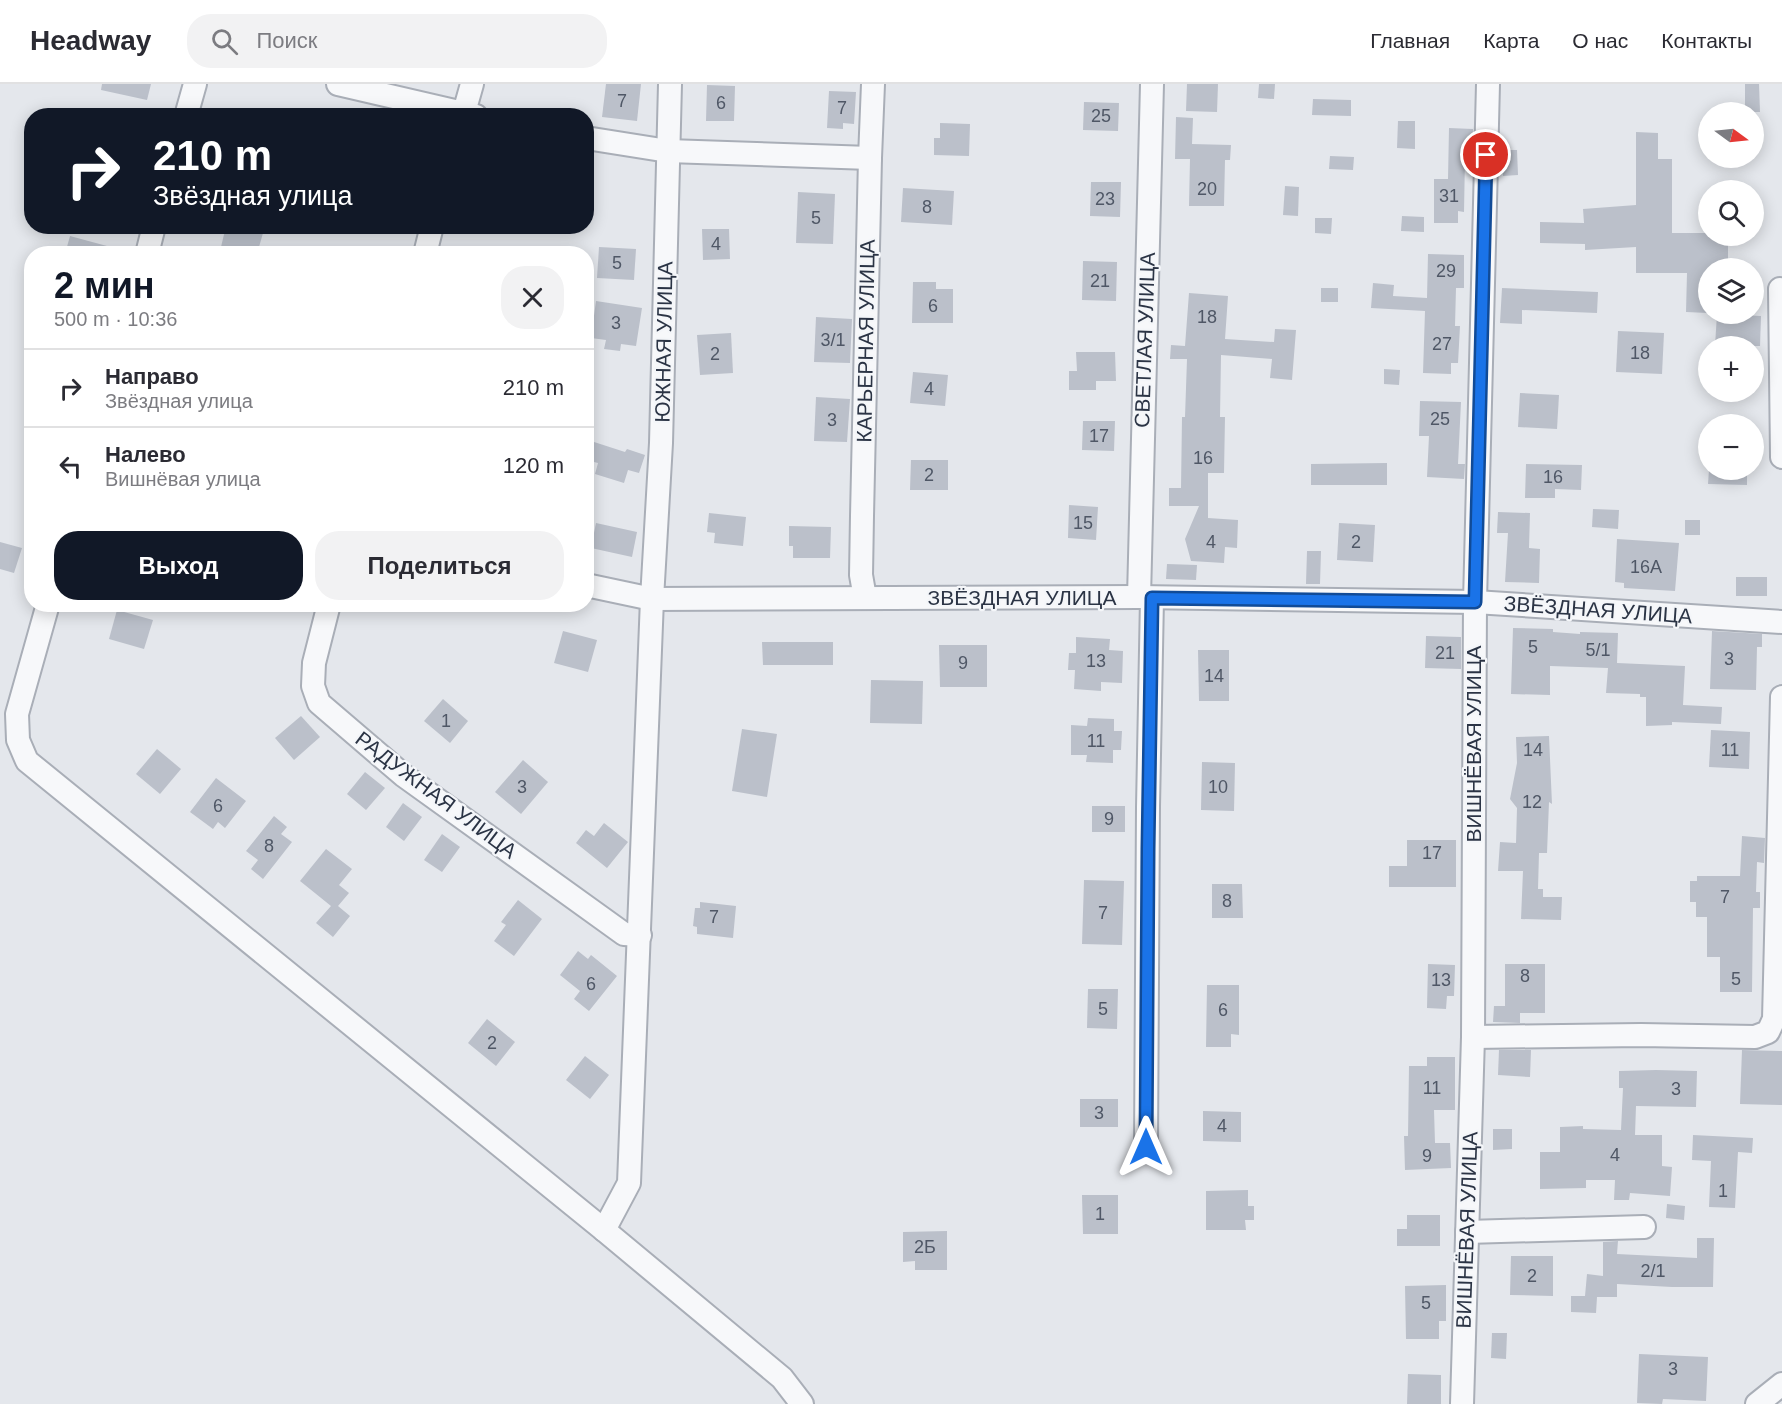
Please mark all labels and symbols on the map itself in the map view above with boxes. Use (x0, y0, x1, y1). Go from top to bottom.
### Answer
house number: 7 (617, 91, 627, 111)
house number: 6 (716, 93, 726, 113)
house number: 7 (837, 98, 847, 118)
north arrow (1698, 102, 1764, 168)
house number: 25 (1091, 106, 1111, 126)
pin (1460, 129, 1511, 180)
house number: 20 (1197, 179, 1217, 199)
house number: 31 (1439, 186, 1459, 206)
house number: 23 (1095, 189, 1115, 209)
house number: 8 (922, 197, 932, 217)
house number: 5 (811, 208, 821, 228)
house number: 4 (711, 234, 721, 254)
street label: КАРЬЕРНАЯ УЛИЦА (852, 239, 879, 443)
street label: СВЕТЛАЯ УЛИЦА (1130, 252, 1159, 428)
house number: 5 (612, 253, 622, 273)
street label: ЮЖНАЯ УЛИЦА (651, 261, 676, 423)
house number: 29 (1436, 261, 1456, 281)
house number: 21 (1090, 271, 1110, 291)
house number: 6 (928, 296, 938, 316)
house number: 18 (1197, 307, 1217, 327)
house number: 3 (611, 313, 621, 333)
house number: 3/1 (820, 330, 846, 350)
house number: 27 (1432, 334, 1452, 354)
house number: 18 (1630, 343, 1650, 363)
house number: 2 (710, 344, 720, 364)
house number: 4 (924, 379, 934, 399)
house number: 25 (1430, 409, 1450, 429)
house number: 3 (827, 410, 837, 430)
house number: 17 (1089, 426, 1109, 446)
house number: 16 (1193, 448, 1213, 468)
house number: 2 (924, 465, 934, 485)
house number: 16 (1543, 467, 1563, 487)
house number: 15 (1073, 513, 1093, 533)
house number: 4 (1206, 532, 1216, 552)
house number: 2 (1351, 532, 1361, 552)
house number: 16А (1630, 557, 1662, 577)
street label: ЗВЁЗДНАЯ УЛИЦА (928, 586, 1116, 609)
street label: ЗВЁЗДНАЯ УЛИЦА (1503, 591, 1693, 628)
house number: 5 (1528, 637, 1538, 657)
house number: 5/1 (1585, 640, 1611, 660)
house number: 21 (1435, 643, 1455, 663)
street label: ВИШНЁВАЯ УЛИЦА (1462, 646, 1485, 842)
house number: 3 (1724, 649, 1734, 669)
house number: 13 (1086, 651, 1106, 671)
house number: 9 (958, 653, 968, 673)
house number: 14 (1204, 666, 1224, 686)
house number: 1 (441, 711, 451, 731)
street label: РАДУЖНАЯ УЛИЦА (351, 727, 521, 863)
house number: 11 (1087, 731, 1105, 751)
house number: 14 (1523, 740, 1543, 760)
house number: 11 (1721, 740, 1739, 760)
house number: 3 (517, 777, 527, 797)
house number: 10 (1208, 777, 1228, 797)
house number: 12 (1522, 792, 1542, 812)
house number: 6 (213, 796, 223, 816)
house number: 9 (1104, 809, 1114, 829)
house number: 8 (264, 836, 274, 856)
house number: 17 (1422, 843, 1442, 863)
house number: 7 (1720, 887, 1730, 907)
house number: 8 (1222, 891, 1232, 911)
house number: 7 (1098, 903, 1108, 923)
house number: 7 (709, 907, 719, 927)
house number: 8 (1520, 966, 1530, 986)
house number: 5 (1731, 969, 1741, 989)
house number: 13 (1431, 970, 1451, 990)
house number: 6 (586, 974, 596, 994)
house number: 5 (1098, 999, 1108, 1019)
house number: 6 (1218, 1000, 1228, 1020)
house number: 2 (487, 1033, 497, 1053)
house number: 11 (1423, 1078, 1441, 1098)
house number: 3 (1671, 1079, 1681, 1099)
house number: 3 (1094, 1103, 1104, 1123)
position arrow (1114, 1115, 1178, 1179)
house number: 4 (1217, 1116, 1227, 1136)
street label: ВИШНЁВАЯ УЛИЦА (1452, 1131, 1481, 1329)
house number: 4 (1610, 1145, 1620, 1165)
house number: 9 (1422, 1146, 1432, 1166)
house number: 1 (1718, 1181, 1728, 1201)
house number: 1 (1095, 1204, 1105, 1224)
house number: 2Б (914, 1237, 936, 1257)
house number: 2/1 (1640, 1261, 1666, 1281)
house number: 2 (1527, 1266, 1537, 1286)
house number: 5 (1421, 1293, 1431, 1313)
house number: 3 (1668, 1359, 1678, 1379)

